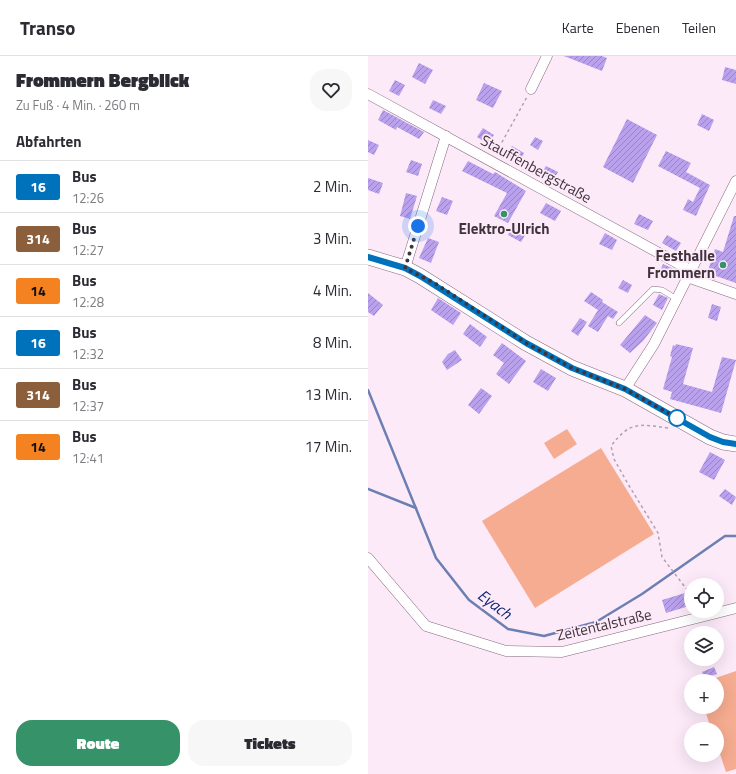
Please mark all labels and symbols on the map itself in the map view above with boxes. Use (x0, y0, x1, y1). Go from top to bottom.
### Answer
street label: Stauffenbergstraße (477, 129, 596, 209)
marker: Elektro-Ulrich (499, 209, 509, 219)
your location (408, 216, 428, 236)
place label: Elektro-Ulrich (458, 217, 550, 240)
place label: Festhalle Frommern (647, 244, 715, 284)
marker: Festhalle Frommern (718, 260, 728, 270)
unlabelled marker (668, 409, 686, 427)
water label: Eyach (473, 583, 518, 625)
street label: Zeitentalstraße (554, 602, 654, 647)

